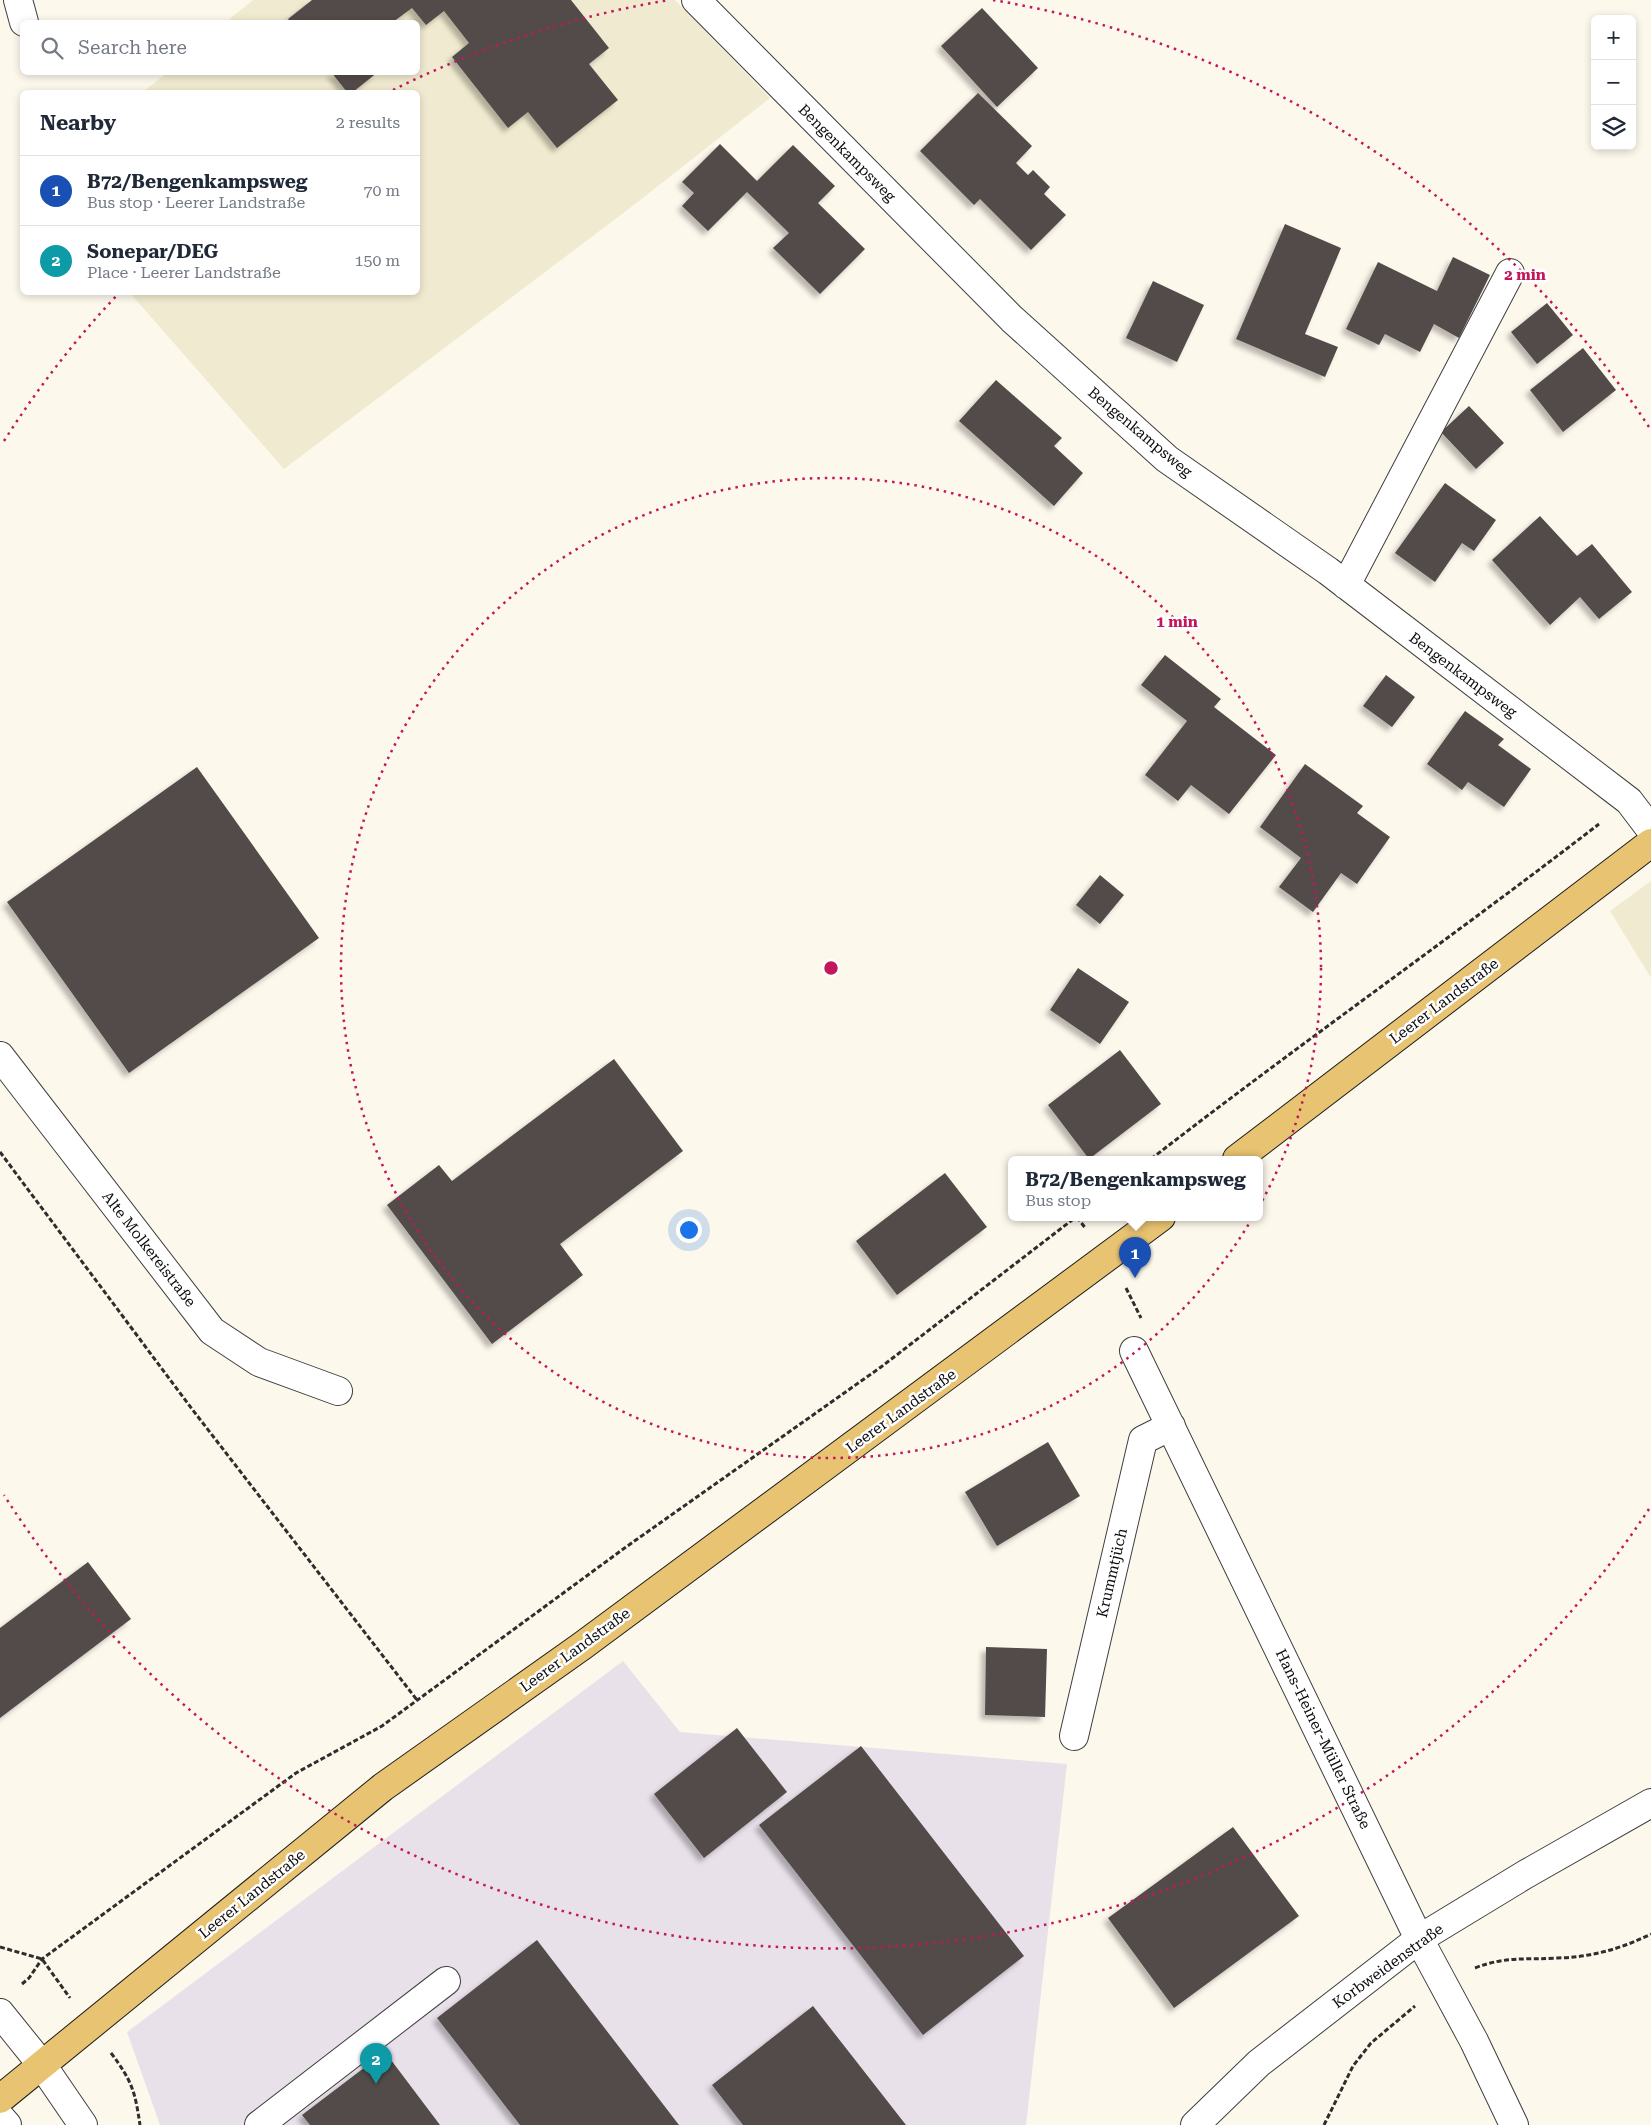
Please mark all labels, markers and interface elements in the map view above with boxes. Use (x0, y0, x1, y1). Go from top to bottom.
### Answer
map controls (1591, 15, 1636, 150)
button: + (1591, 15, 1636, 60)
search box (20, 20, 420, 75)
icon: search (38, 34, 66, 62)
text: Search here (78, 36, 187, 59)
button: − (1591, 60, 1636, 105)
street label: Bengenkampsweg (795, 101, 900, 206)
button: layers (1591, 105, 1636, 150)
text: Nearby (40, 111, 116, 135)
text: 2 results (336, 113, 400, 132)
text: B72/Bengenkampsweg (87, 170, 308, 193)
text: 1 (52, 181, 60, 200)
text: 70 m (363, 181, 400, 200)
text: Bus stop · Leerer Landstraße (87, 193, 305, 212)
text: Sonepar/DEG (87, 240, 218, 263)
text: 2 (52, 251, 60, 270)
text: 150 m (354, 251, 400, 270)
text: Place · Leerer Landstraße (87, 263, 281, 282)
text: 2 min (1504, 266, 1546, 284)
street label: Bengenkampsweg (1084, 383, 1196, 481)
text: 1 min (1156, 613, 1198, 631)
street label: Bengenkampsweg (1406, 629, 1521, 722)
street label: Leerer Landstraße (1386, 954, 1502, 1048)
centre of rings (822, 959, 840, 977)
popup (1008, 1156, 1263, 1221)
text: B72/Bengenkampsweg (1025, 1168, 1246, 1191)
street label: Alte Molkereistraße (98, 1188, 200, 1310)
text: Bus stop (1025, 1191, 1091, 1210)
your location (676, 1217, 702, 1243)
pin: 1 (1119, 1237, 1151, 1278)
street label: Leerer Landstraße (843, 1365, 959, 1457)
street label: Krummtjüch (1093, 1526, 1131, 1620)
street label: Leerer Landstraße (517, 1604, 633, 1696)
street label: Hans-Heiner-Müller Straße (1272, 1646, 1374, 1832)
street label: Leerer Landstraße (195, 1846, 309, 1942)
street label: Korbweidenstraße (1329, 1920, 1447, 2012)
pin: 2 (360, 2043, 392, 2084)

